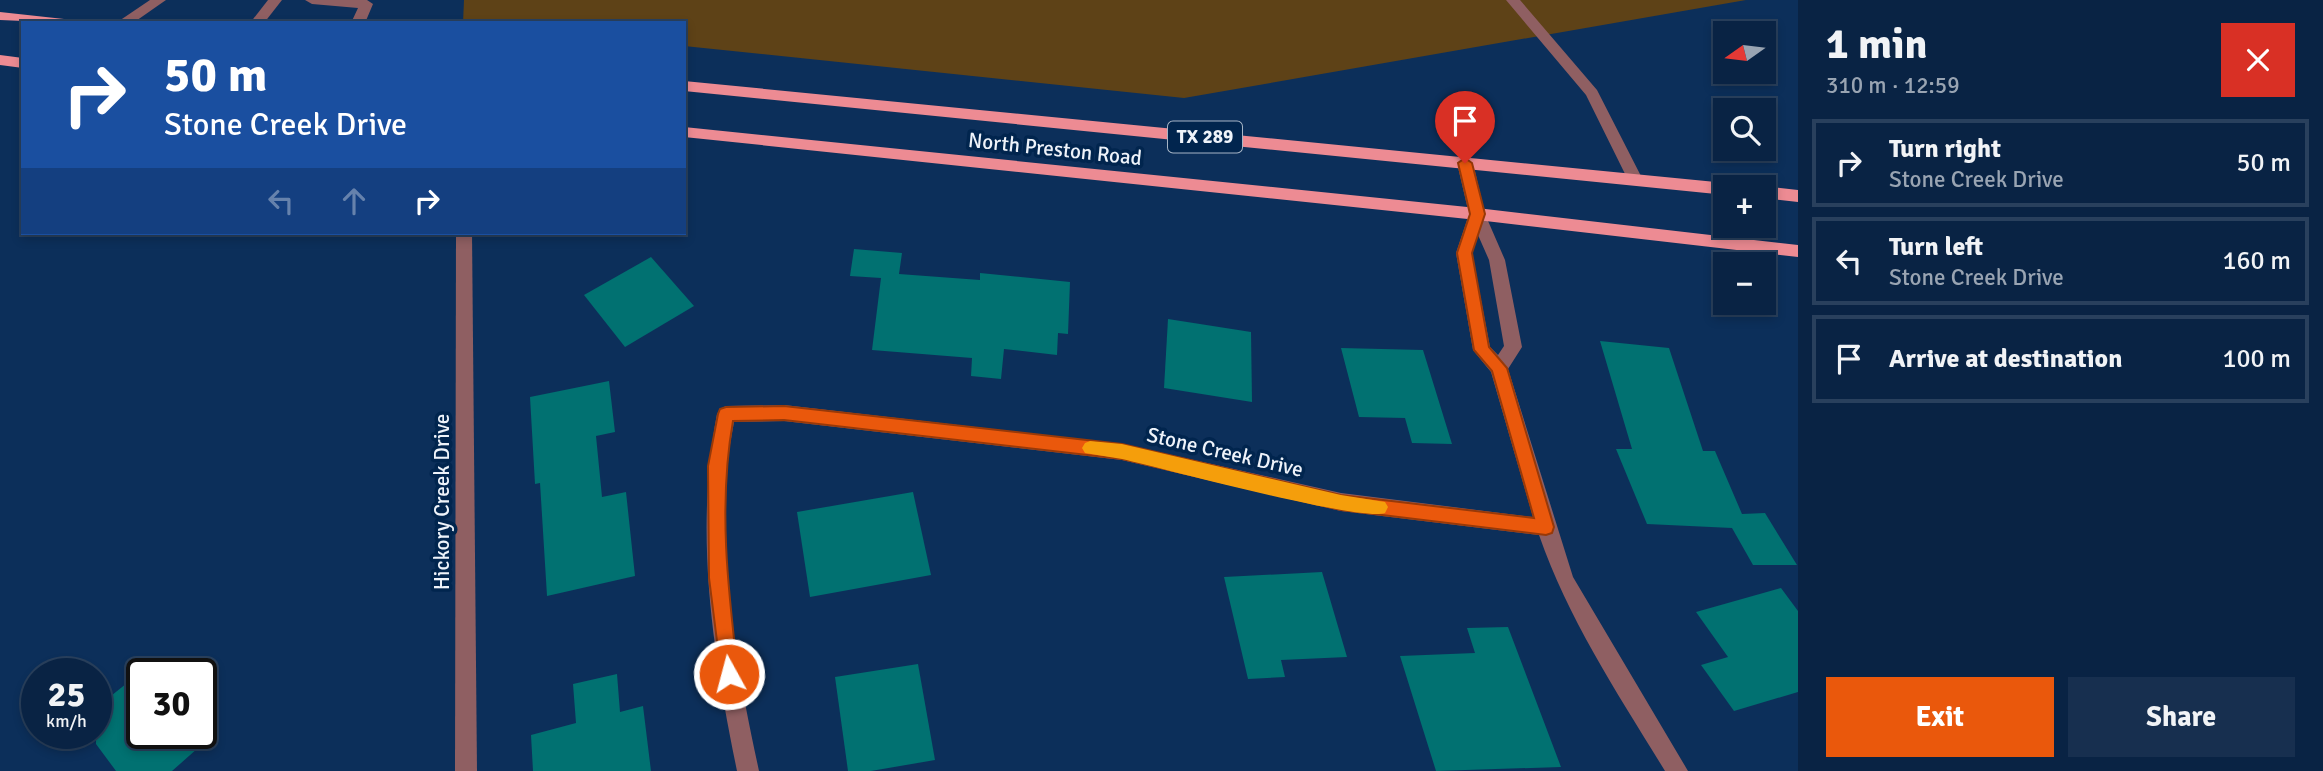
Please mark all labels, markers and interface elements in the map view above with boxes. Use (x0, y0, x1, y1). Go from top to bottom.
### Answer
text: 1 min (1826, 19, 1927, 70)
north arrow (1713, 21, 1776, 84)
map controls (1713, 21, 1776, 315)
button: close (2221, 23, 2295, 97)
text: 50 m (164, 45, 267, 105)
icon: right (49, 49, 140, 140)
text: 310 m · 12:59 (1826, 71, 1960, 100)
pin (1435, 91, 1495, 163)
button: search (1713, 98, 1776, 161)
icon: arrive (1446, 102, 1484, 140)
text: Stone Creek Drive (164, 105, 407, 144)
road number: TX 289 (1168, 122, 1242, 153)
street label: North Preston Road (967, 127, 1143, 171)
text: Turn right (1889, 133, 2001, 165)
icon: right (1830, 144, 1868, 182)
text: 50 m (2236, 147, 2291, 179)
text: Stone Creek Drive (1889, 165, 2064, 194)
button: + (1713, 175, 1776, 238)
icon: left (262, 182, 300, 220)
icon: ahead (335, 182, 373, 220)
icon: right (408, 182, 446, 220)
text: Turn left (1889, 231, 1983, 263)
icon: left (1830, 242, 1868, 280)
text: 160 m (2222, 245, 2291, 277)
button: − (1713, 252, 1776, 315)
text: Stone Creek Drive (1889, 263, 2064, 292)
icon: arrive (1830, 340, 1868, 378)
text: Arrive at destination (1889, 343, 2122, 375)
text: 100 m (2222, 343, 2291, 375)
street label: Hickory Creek Drive (429, 414, 455, 590)
street label: Stone Creek Drive (1144, 421, 1306, 483)
position arrow (692, 637, 766, 711)
speed limit sign: 30 (126, 658, 217, 749)
text: 25 (48, 673, 85, 716)
button: Exit (1826, 677, 2054, 757)
button: Share (2068, 677, 2295, 757)
text: km/h (46, 710, 87, 732)

